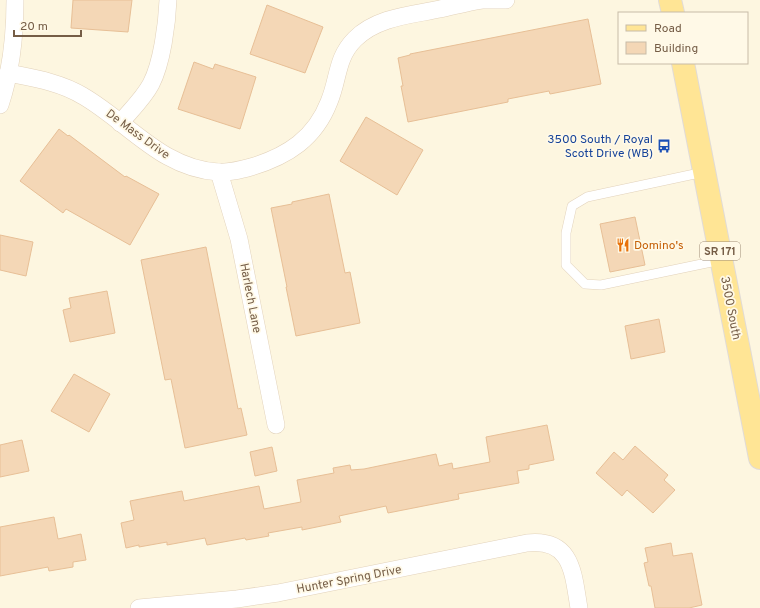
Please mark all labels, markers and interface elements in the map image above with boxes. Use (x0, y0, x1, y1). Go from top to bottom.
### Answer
scale bar (14, 12, 81, 38)
legend (618, 12, 748, 64)
text: 20 m (20, 19, 48, 35)
text: Road (654, 21, 682, 37)
text: Building (654, 41, 698, 57)
street label: De Mass Drive (102, 106, 173, 163)
place label: 3500 South / Royal Scott Drive (WB) (547, 132, 653, 162)
bus stop icon: 3500 South / Royal Scott Drive (WB) (656, 138, 672, 154)
restaurant icon: Domino's (615, 237, 631, 253)
place label: Domino's (634, 238, 684, 254)
road number: SR 171 (700, 242, 740, 260)
street label: Harlech Lane (235, 262, 265, 335)
street label: 3500 South (716, 275, 744, 341)
street label: Hunter Spring Drive (295, 562, 403, 598)

